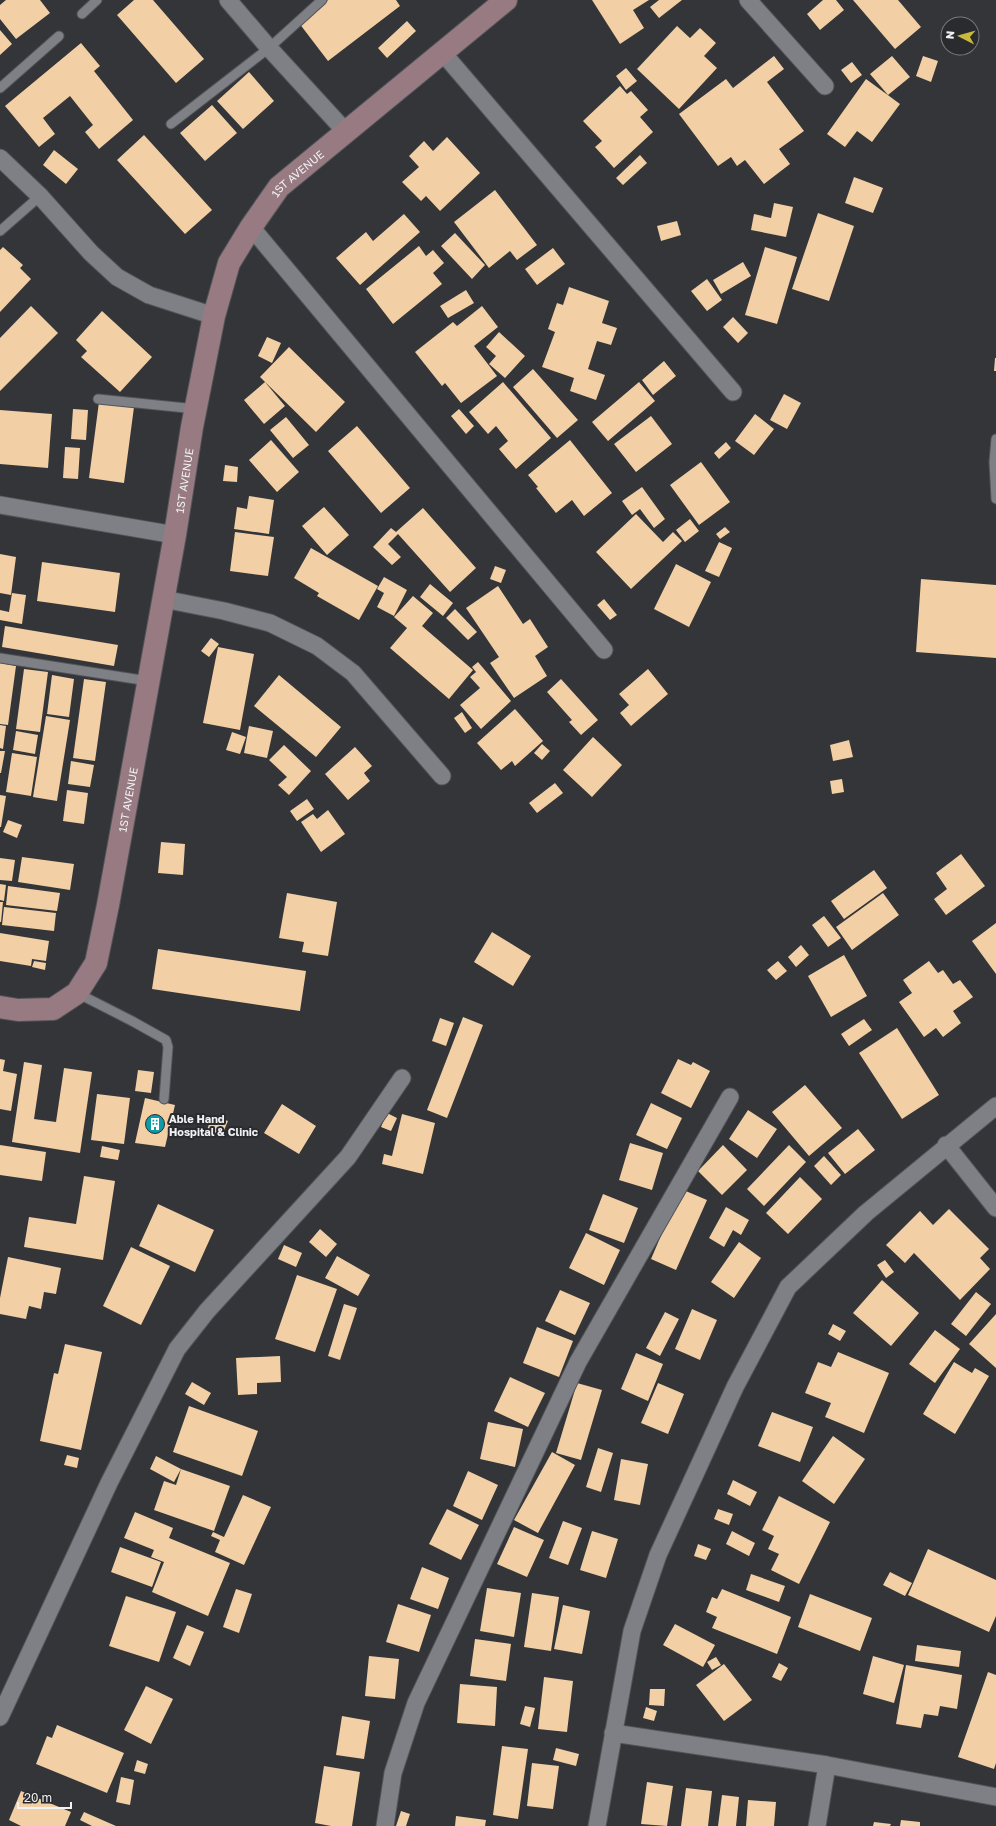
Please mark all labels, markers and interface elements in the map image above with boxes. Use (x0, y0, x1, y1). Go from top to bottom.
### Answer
north arrow (940, 16, 980, 56)
text: N (943, 30, 956, 40)
street label: 1ST AVENUE (268, 147, 326, 199)
street label: 1ST AVENUE (172, 447, 195, 514)
street label: 1ST AVENUE (115, 766, 139, 833)
place label: Able Hand Hospital & Clinic (169, 1112, 259, 1138)
building icon: Able Hand Hospital & Clinic (144, 1113, 166, 1135)
scale bar (18, 1784, 71, 1810)
text: 20 m (24, 1790, 52, 1805)

